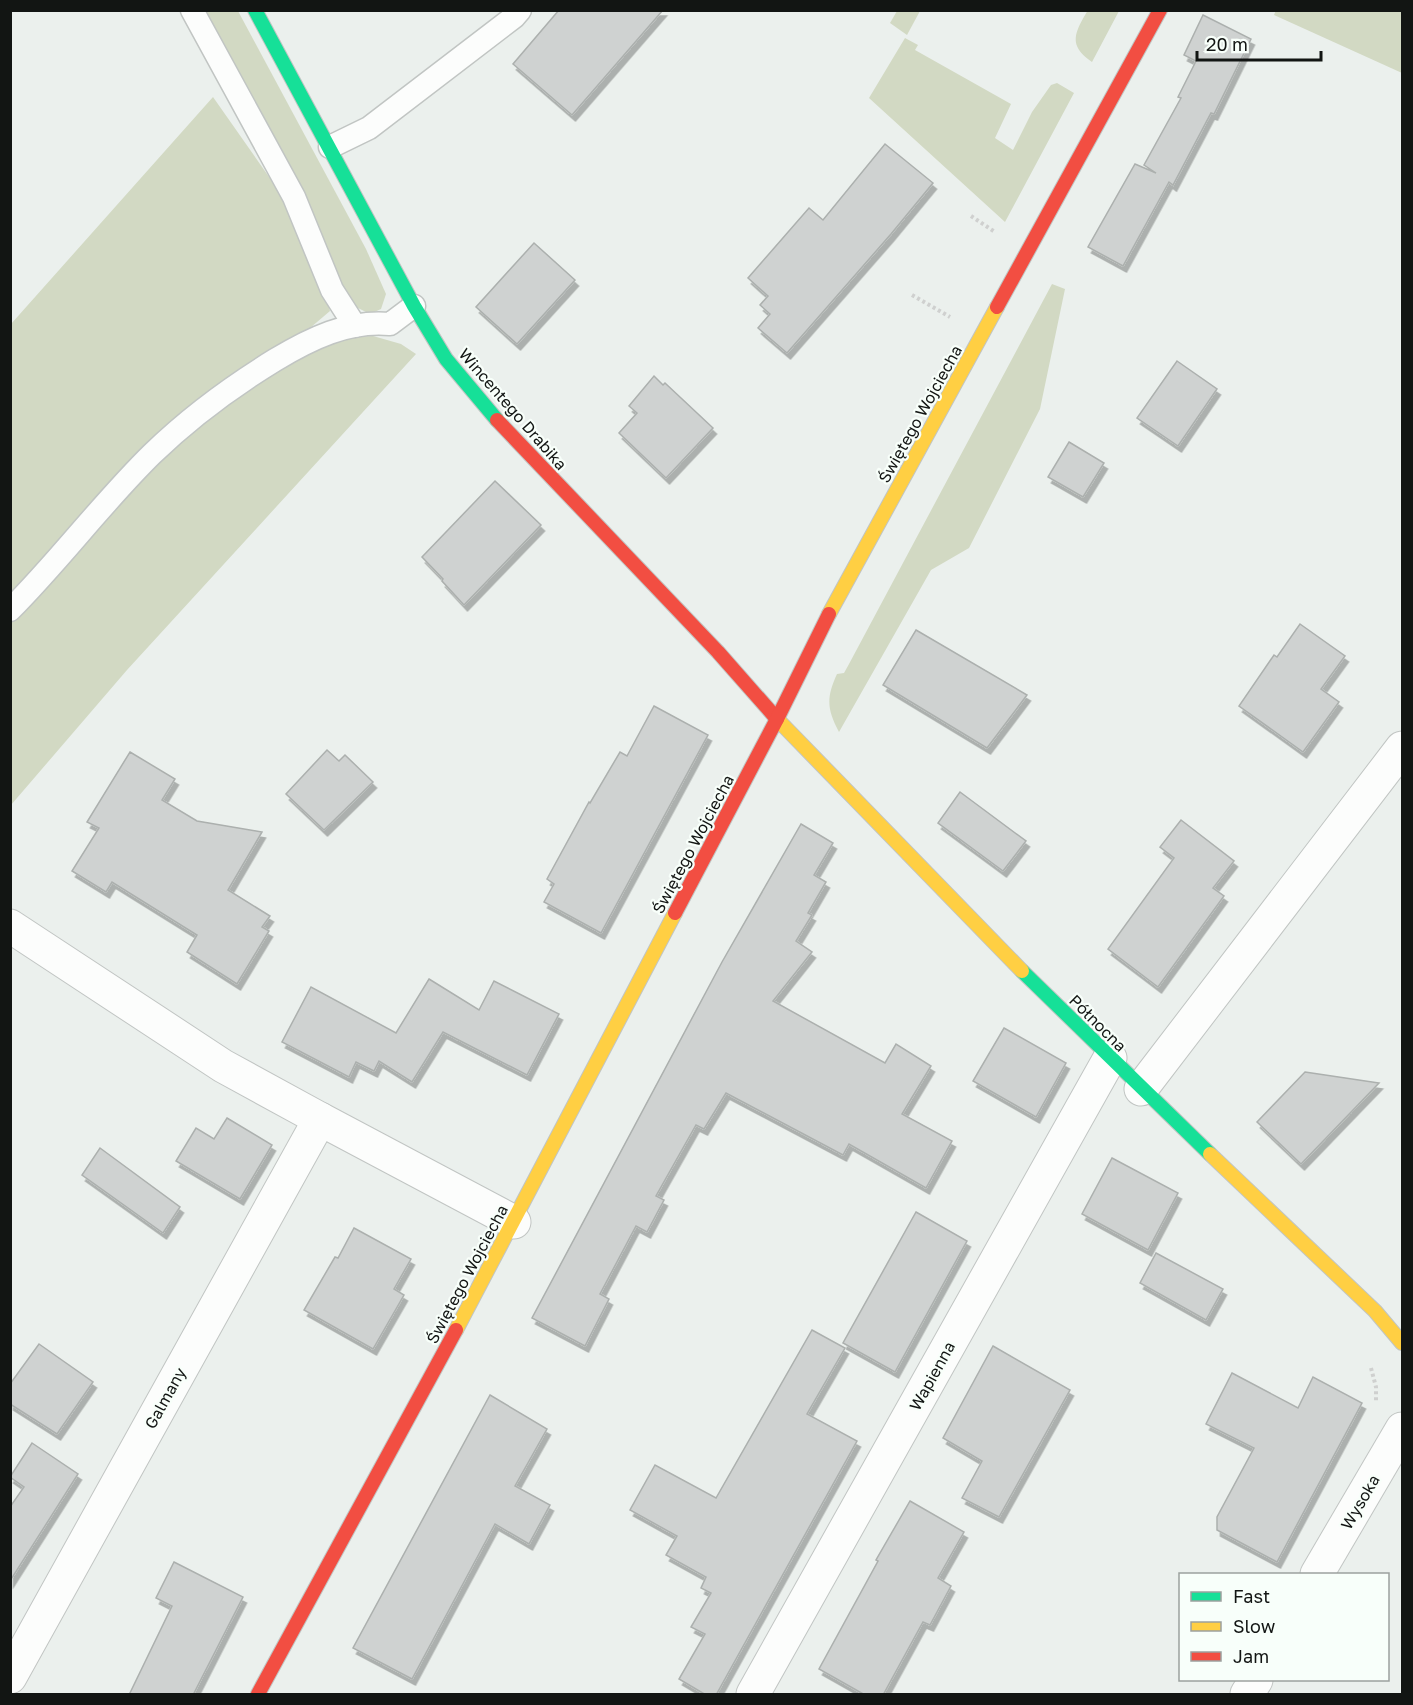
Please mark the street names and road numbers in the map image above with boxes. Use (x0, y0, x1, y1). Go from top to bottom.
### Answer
street label: Świętego Wojciecha (874, 342, 966, 486)
street label: Wincentego Drabika (455, 344, 571, 474)
street label: Świętego Wojciecha (648, 771, 738, 917)
street label: Północna (1065, 990, 1131, 1056)
street label: Świętego Wojciecha (422, 1201, 512, 1347)
street label: Wapienna (905, 1338, 959, 1414)
street label: Galmany (140, 1364, 190, 1432)
street label: Wysoka (1336, 1471, 1384, 1533)

